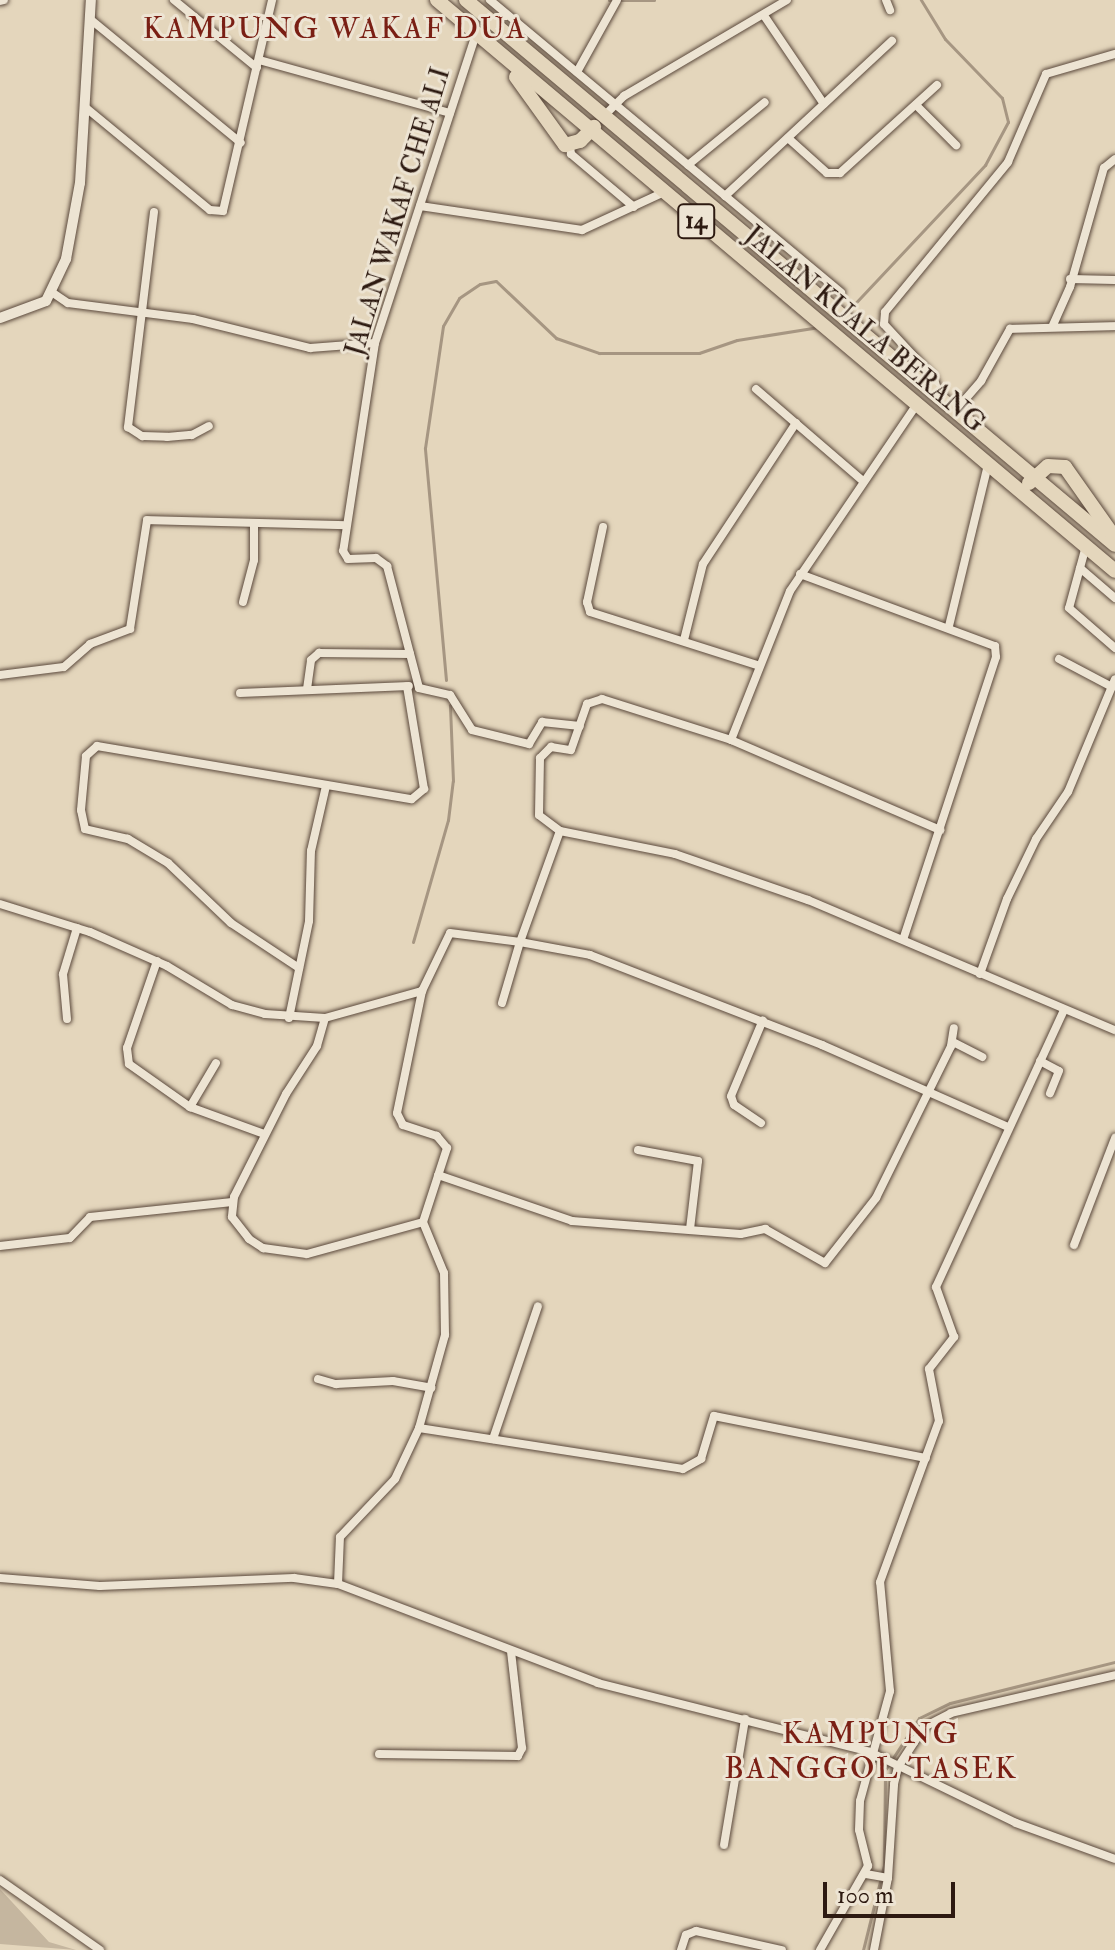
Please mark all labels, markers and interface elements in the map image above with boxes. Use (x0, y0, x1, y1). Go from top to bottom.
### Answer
district label: KAMPUNG WAKAF DUA (143, 11, 527, 47)
street label: JALAN WAKAF CHE ALI (340, 64, 458, 360)
road number: 14 (676, 201, 716, 241)
street label: JALAN KUALA BERANG (738, 220, 990, 440)
district label: KAMPUNG BANGGOL TASEK (724, 1716, 1018, 1786)
scale bar (827, 1866, 959, 1916)
text: 100 m (837, 1880, 894, 1911)

